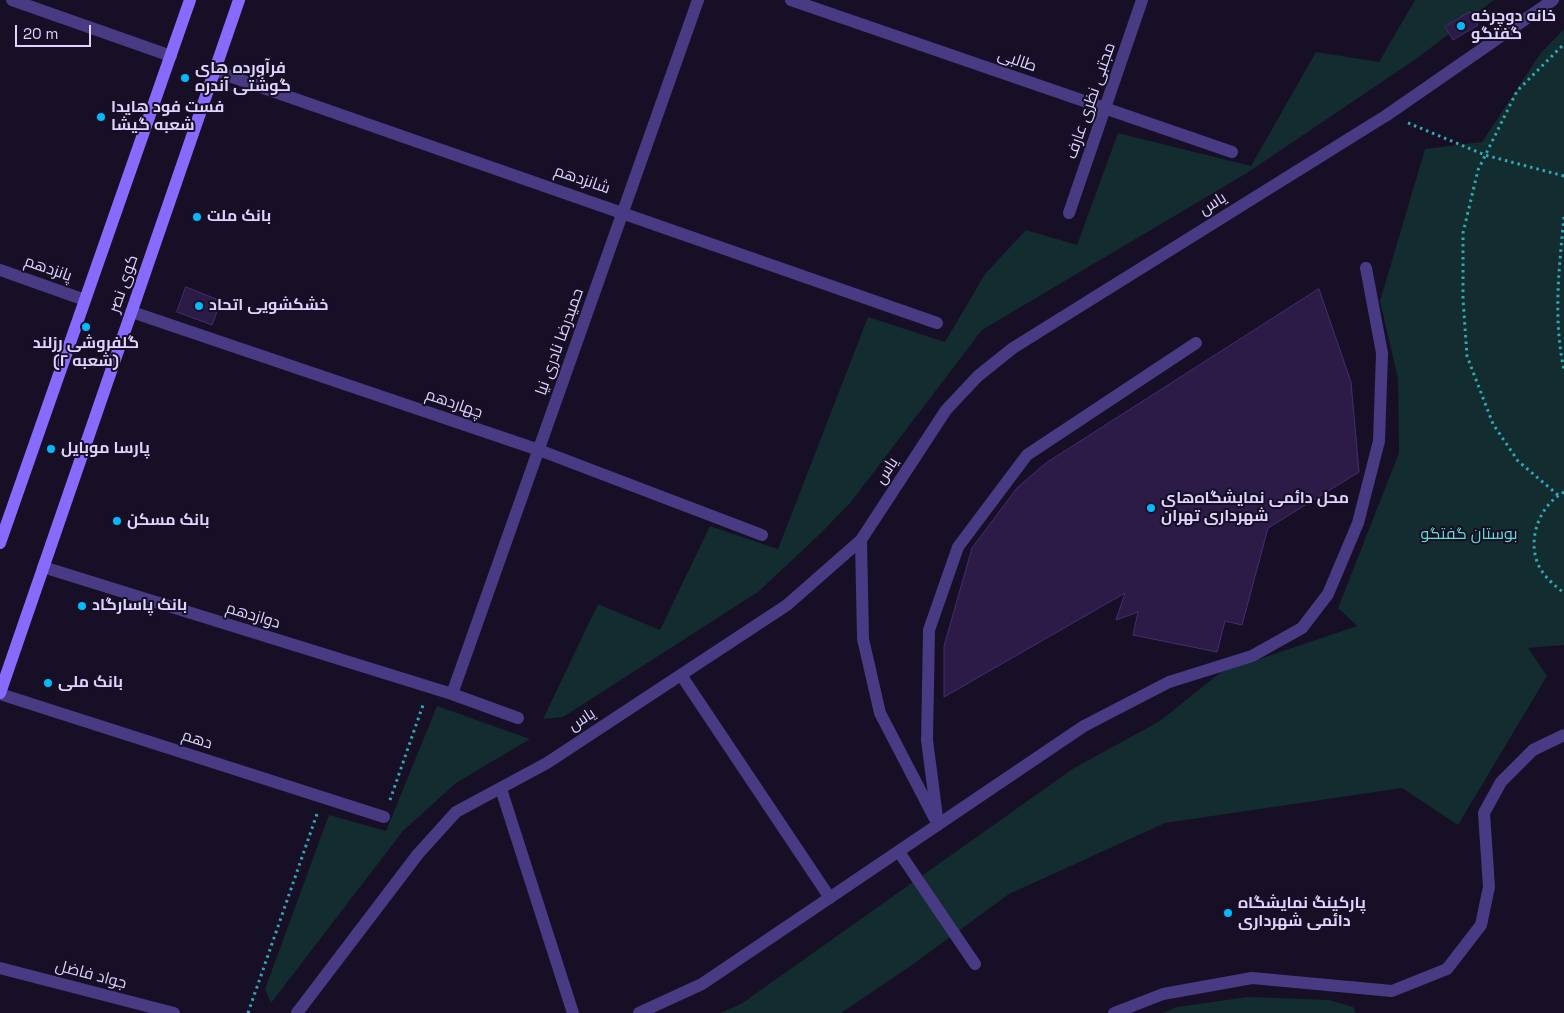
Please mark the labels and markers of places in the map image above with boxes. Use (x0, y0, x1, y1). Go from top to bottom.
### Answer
place label: خانه دوچرخه گفتگو (1471, 7, 1556, 45)
marker: خانه دوچرخه گفتگو (1455, 20, 1467, 32)
place label: فرآورده های گوشتی آندره (195, 59, 291, 97)
marker: فرآورده های گوشتی آندره (179, 72, 191, 84)
place label: فست فود هایدا شعبه گیشا (111, 98, 224, 136)
marker: فست فود هایدا شعبه گیشا (95, 111, 107, 123)
place label: بانک ملت (207, 207, 271, 227)
marker: بانک ملت (191, 211, 203, 223)
place label: خشکشویی اتحاد (209, 296, 329, 316)
marker: خشکشویی اتحاد (193, 300, 205, 312)
marker: گلفروشی رزلند (شعبه ۲) (80, 321, 92, 333)
place label: گلفروشی رزلند (شعبه ۲) (33, 334, 139, 372)
place label: پارسا موبایل (61, 439, 150, 459)
marker: پارسا موبایل (45, 443, 57, 455)
place label: محل دائمی نمایشگاه‌های شهرداری تهران (1161, 489, 1349, 527)
marker: محل دائمی نمایشگاه‌های شهرداری تهران (1145, 502, 1157, 514)
place label: بانک مسکن (127, 511, 209, 531)
marker: بانک مسکن (111, 515, 123, 527)
place label: بانک پاسارگاد (92, 596, 187, 616)
marker: بانک پاسارگاد (76, 600, 88, 612)
place label: بانک ملی (58, 673, 123, 693)
marker: بانک ملی (42, 677, 54, 689)
place label: پارکینگ نمایشگاه دائمی شهرداری (1238, 894, 1366, 932)
marker: پارکینگ نمایشگاه دائمی شهرداری (1222, 907, 1234, 919)

